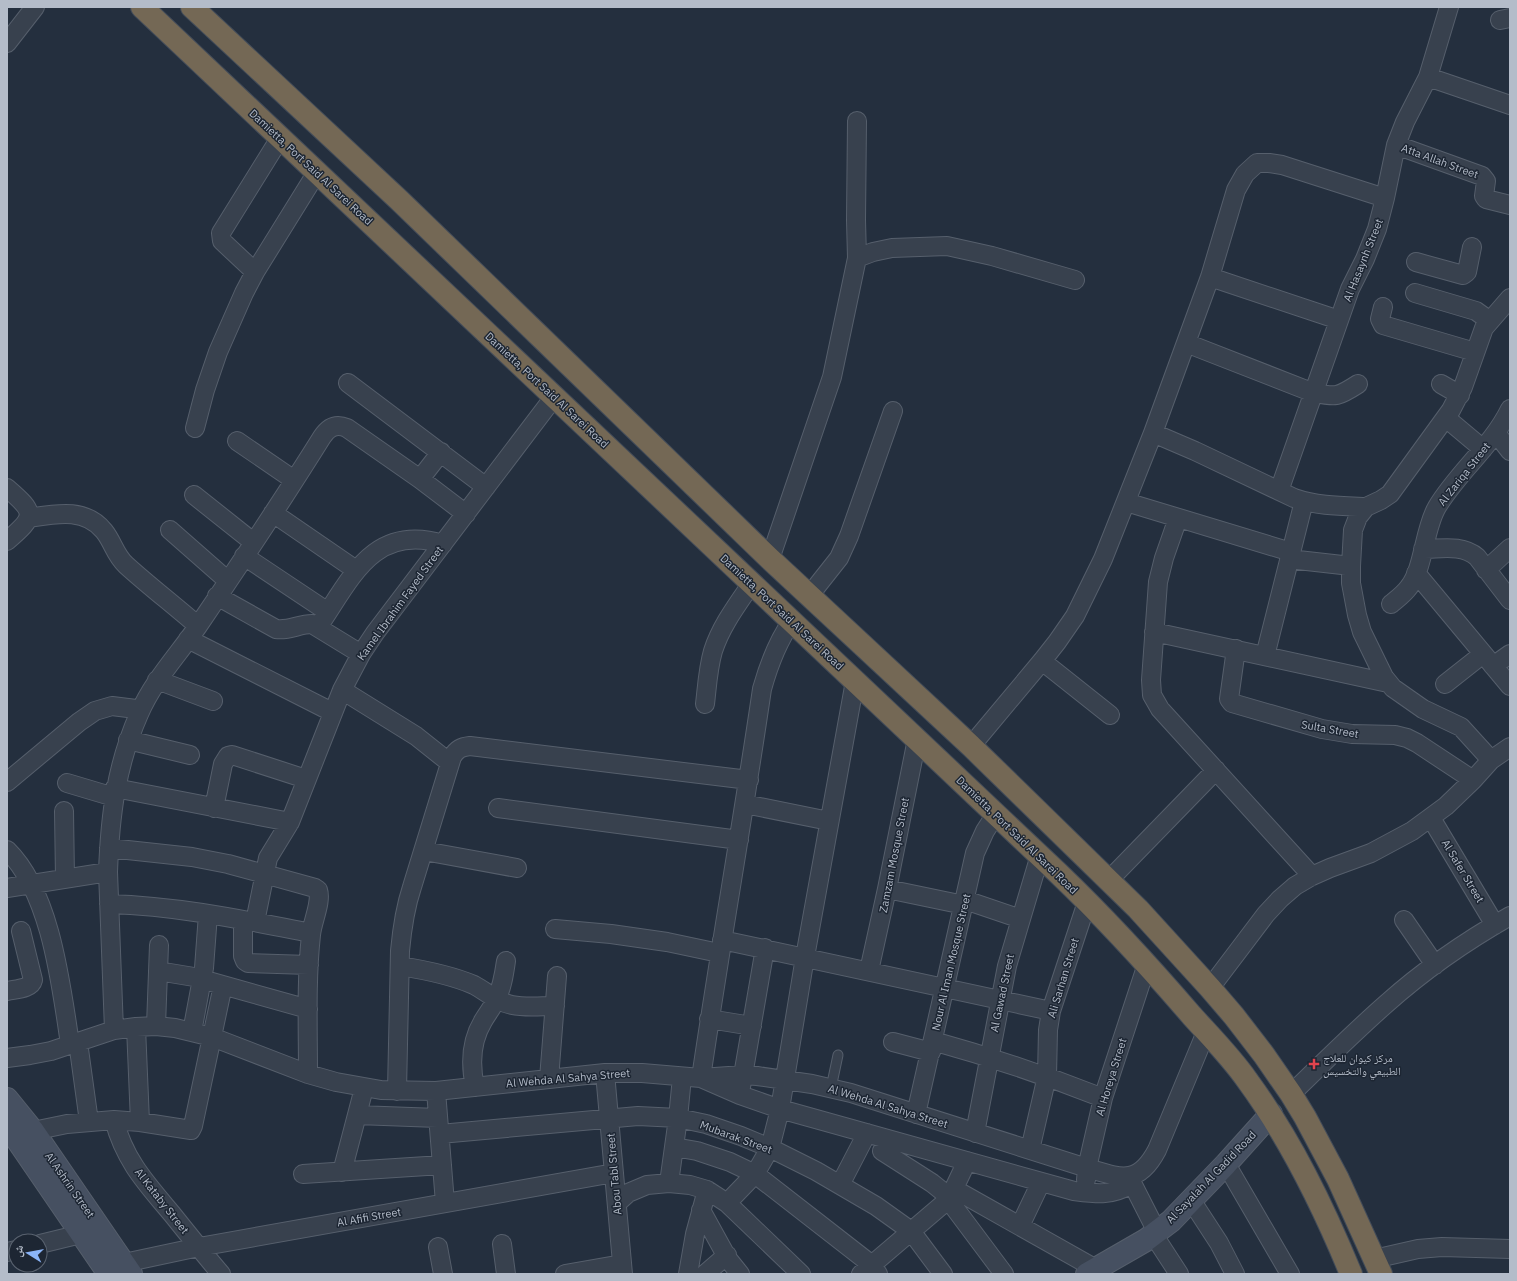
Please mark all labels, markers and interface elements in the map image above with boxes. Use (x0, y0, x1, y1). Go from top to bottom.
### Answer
street label: Damietta, Port Said Al Sarei Road (246, 106, 376, 228)
street label: Atta Allah Street (1400, 141, 1481, 181)
street label: Al Hasaynh Street (1340, 216, 1386, 304)
street label: Damietta, Port Said Al Sarei Road (482, 329, 612, 451)
street label: Al Zariqa Street (1435, 439, 1493, 509)
street label: Kamel Ibrahim Fayed Street (354, 543, 446, 663)
street label: Damietta, Port Said Al Sarei Road (717, 551, 847, 673)
street label: Sulta Street (1300, 717, 1360, 741)
street label: Damietta, Port Said Al Sarei Road (953, 773, 1081, 897)
street label: Zamzam Mosque Street (876, 796, 912, 914)
street label: Al Safer Street (1439, 837, 1487, 905)
street label: Nour Al Iman Mosque Street (928, 892, 974, 1032)
street label: Ali Sarhan Street (1044, 936, 1082, 1020)
street label: Al Gawad Street (987, 953, 1017, 1033)
street label: Al Horeya Street (1093, 1036, 1130, 1118)
place label: مركز كيوان للعلاج الطبيعي والتخسيس (1323, 1051, 1401, 1080)
marker: مركز كيوان للعلاج الطبيعي والتخسيس (1308, 1058, 1320, 1070)
street label: Al Wehda Al Sahya Street (505, 1066, 631, 1090)
street label: Al Wehda Al Sahya Street (826, 1081, 950, 1131)
street label: Mubarak Street (698, 1117, 774, 1157)
street label: Al Sayalah Al Gadid Road (1163, 1128, 1259, 1226)
street label: Abou Tabl Street (603, 1132, 625, 1215)
street label: Al Ashrin Street (42, 1149, 98, 1221)
street label: Al Kataby Street (132, 1165, 192, 1237)
street label: Al Afifi Street (336, 1204, 402, 1230)
north arrow (8, 1233, 48, 1273)
text: ش (10, 1244, 27, 1258)

